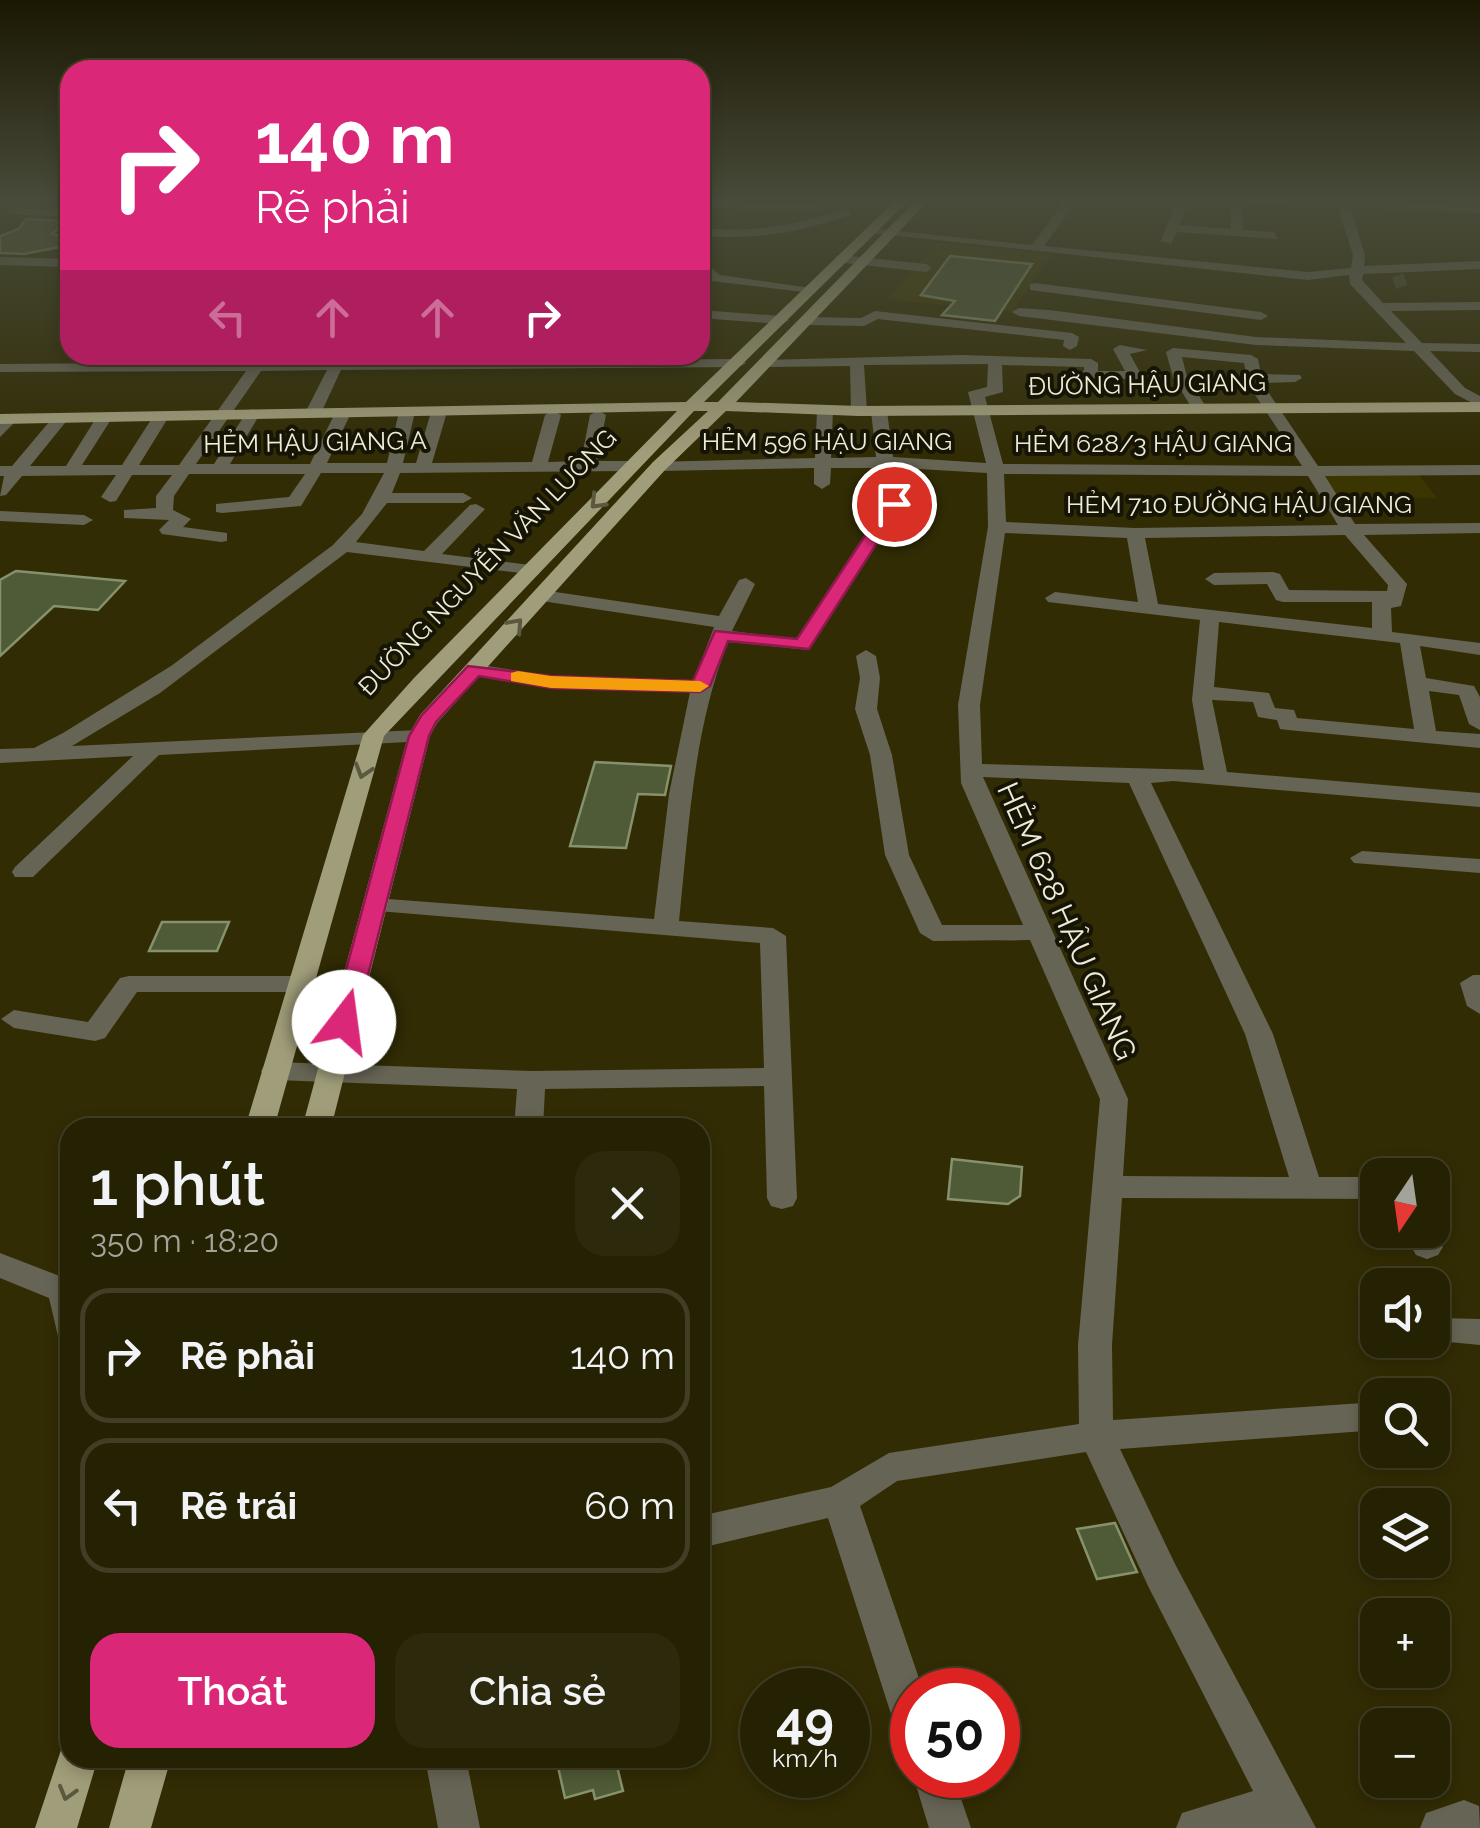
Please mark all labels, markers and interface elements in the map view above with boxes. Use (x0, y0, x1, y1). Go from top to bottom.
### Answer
text: 140 m (255, 97, 455, 179)
icon: right (90, 100, 220, 230)
text: Rẽ phải (255, 181, 410, 234)
icon: left (200, 290, 255, 345)
icon: ahead (305, 290, 360, 345)
icon: ahead (410, 290, 465, 345)
icon: right (515, 290, 570, 345)
street label: ĐƯỜNG HẬU GIANG (1028, 367, 1266, 401)
street label: ĐƯỜNG NGUYỄN VĂN LUÔNG (352, 423, 622, 701)
street label: HẺM HẬU GIANG A (203, 425, 427, 459)
street label: HẺM 596 HẬU GIANG (702, 426, 952, 456)
street label: HẺM 628/3 HẬU GIANG (1014, 428, 1292, 458)
pin (852, 462, 937, 547)
icon: arrive (867, 477, 922, 532)
street label: HẺM 710 ĐƯỜNG HẬU GIANG (1066, 489, 1412, 519)
one-way arrow (591, 490, 609, 508)
one-way arrow (504, 618, 522, 637)
one-way arrow (354, 762, 375, 779)
street label: HẺM 628 HẬU GIANG (990, 777, 1144, 1065)
position arrow (292, 970, 396, 1074)
text: 1 phút (90, 1149, 265, 1219)
button: close (575, 1151, 680, 1256)
north arrow (1360, 1158, 1450, 1248)
map controls (1360, 1158, 1450, 1798)
text: 350 m · 18:20 (90, 1222, 279, 1259)
button: sound (1360, 1268, 1450, 1358)
icon: right (95, 1328, 150, 1383)
text: Rẽ phải (180, 1333, 315, 1378)
text: 140 m (570, 1333, 675, 1378)
button: search (1360, 1378, 1450, 1468)
icon: left (95, 1478, 150, 1533)
text: Rẽ trái (180, 1483, 297, 1528)
text: 60 m (584, 1483, 675, 1528)
button: layers (1360, 1488, 1450, 1578)
button: + (1360, 1598, 1450, 1688)
button: Thoát (90, 1633, 375, 1748)
button: Chia sẻ (395, 1633, 680, 1748)
speed limit sign: 50 (890, 1668, 1020, 1798)
text: 49 (776, 1691, 834, 1750)
button: − (1360, 1708, 1450, 1798)
text: km/h (772, 1743, 838, 1773)
one-way arrow (58, 1784, 79, 1801)

